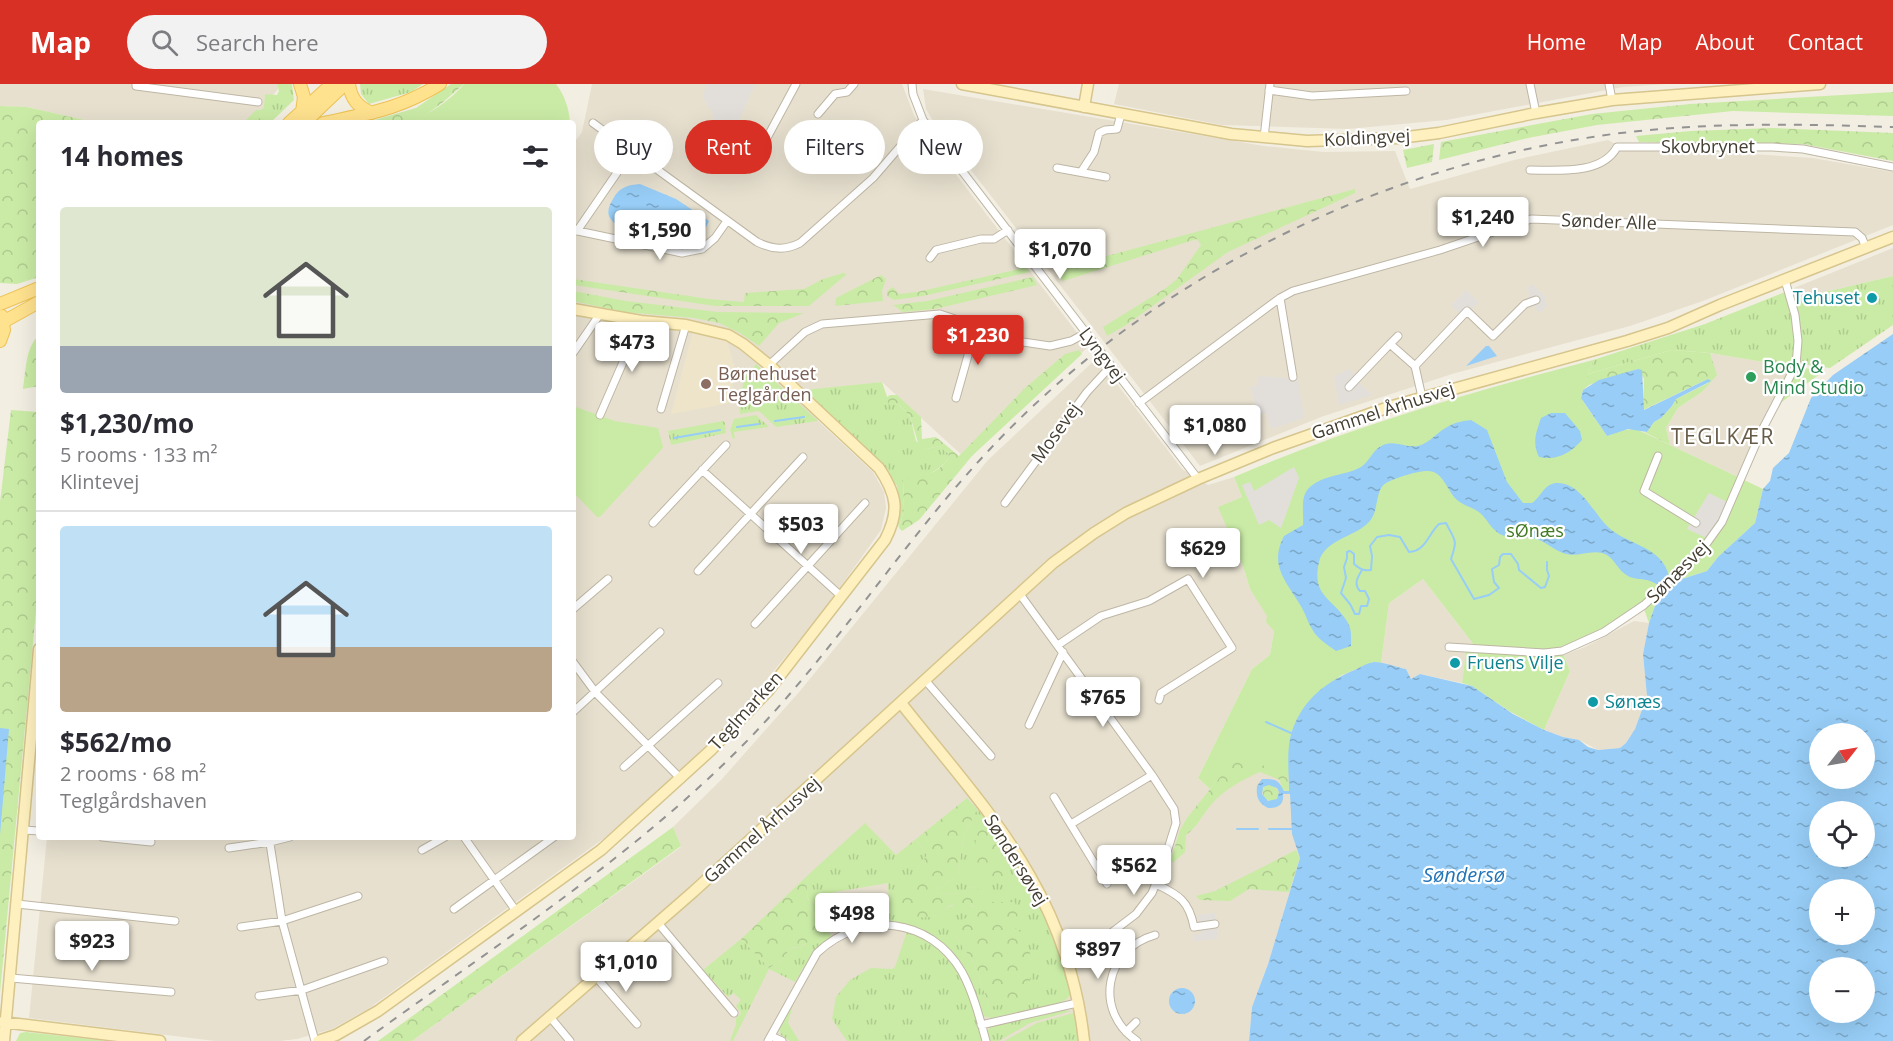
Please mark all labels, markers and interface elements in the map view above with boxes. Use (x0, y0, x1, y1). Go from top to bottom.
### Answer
search box (127, 15, 547, 69)
text: Map (30, 23, 91, 61)
icon: search (148, 26, 181, 59)
text: Search here (196, 27, 319, 57)
text: Home (1527, 28, 1586, 56)
text: Map (1619, 28, 1662, 56)
text: About (1695, 28, 1755, 56)
text: Contact (1788, 28, 1863, 56)
chip: Buy (594, 120, 673, 174)
chip: Rent (685, 120, 772, 174)
chip: Filters (784, 120, 885, 174)
chip: New (897, 120, 983, 174)
street label: Koldingvej (1323, 123, 1411, 151)
street label: Skovbrynet (1661, 134, 1755, 158)
text: 14 homes (60, 138, 184, 174)
icon: filters (519, 140, 552, 173)
pin: $1,240 (1434, 197, 1532, 248)
text: $1,240 (1452, 203, 1514, 230)
street label: Sønder Alle (1561, 207, 1657, 235)
pin: $1,590 (611, 210, 709, 261)
text: $1,590 (629, 216, 691, 243)
pin: $1,070 (1011, 229, 1109, 280)
text: $1,070 (1029, 235, 1091, 262)
icon: home (252, 246, 360, 354)
place label: Tehuset (1793, 285, 1860, 309)
marker: Tehuset (1865, 291, 1879, 305)
pin: $1,230 (929, 315, 1027, 366)
text: $1,230 (947, 321, 1009, 348)
pin: $473 (596, 322, 668, 373)
street label: Lyngvej (1074, 322, 1131, 387)
text: $473 (609, 328, 655, 355)
place label: Body & Mind Studio (1763, 354, 1864, 399)
place label: Børnehuset Teglgården (718, 361, 816, 406)
marker: Body & Mind Studio (1744, 370, 1758, 384)
street label: Gammel Århusvej (1308, 376, 1457, 444)
marker: Børnehuset Teglgården (699, 377, 713, 391)
street label: Mosevej (1025, 397, 1085, 468)
text: $1,230/mo (60, 405, 194, 441)
pin: $1,080 (1166, 405, 1264, 456)
text: $1,080 (1184, 411, 1246, 438)
district label: TEGLKÆR (1671, 422, 1775, 450)
text: 5 rooms · 133 m² (60, 441, 218, 468)
text: Klintevej (60, 468, 139, 495)
pin: $503 (765, 504, 837, 555)
text: $503 (778, 510, 824, 537)
park label: sØnæs (1506, 518, 1564, 542)
pin: $629 (1167, 528, 1239, 579)
text: $629 (1180, 534, 1226, 561)
street label: Sønæsvej (1641, 535, 1714, 608)
icon: home (252, 565, 360, 673)
place label: Fruens Vilje (1467, 650, 1564, 674)
marker: Fruens Vilje (1448, 656, 1462, 670)
street label: Teglmarken (703, 666, 787, 755)
pin: $765 (1067, 677, 1139, 728)
text: $765 (1080, 683, 1126, 710)
place label: Sønæs (1605, 689, 1661, 713)
marker: Sønæs (1586, 695, 1600, 709)
north arrow (1809, 723, 1875, 789)
map controls (1809, 723, 1875, 1023)
text: $562/mo (60, 724, 172, 760)
text: 2 rooms · 68 m² (60, 760, 206, 787)
street label: Gammel Århusvej (698, 771, 825, 888)
text: Teglgårdshaven (60, 787, 207, 814)
button: locate (1809, 801, 1875, 867)
street label: Søndersøvej (979, 809, 1054, 910)
pin: $562 (1098, 845, 1170, 896)
text: $562 (1111, 851, 1157, 878)
water label: Søndersø (1423, 861, 1505, 888)
button: + (1809, 879, 1875, 945)
pin: $498 (816, 893, 888, 944)
text: $498 (829, 899, 875, 926)
pin: $923 (56, 921, 128, 972)
text: $923 (69, 927, 115, 954)
pin: $897 (1062, 929, 1134, 980)
text: $897 (1075, 935, 1121, 962)
pin: $1,010 (577, 942, 675, 993)
text: $1,010 (595, 948, 657, 975)
button: − (1809, 957, 1875, 1023)

